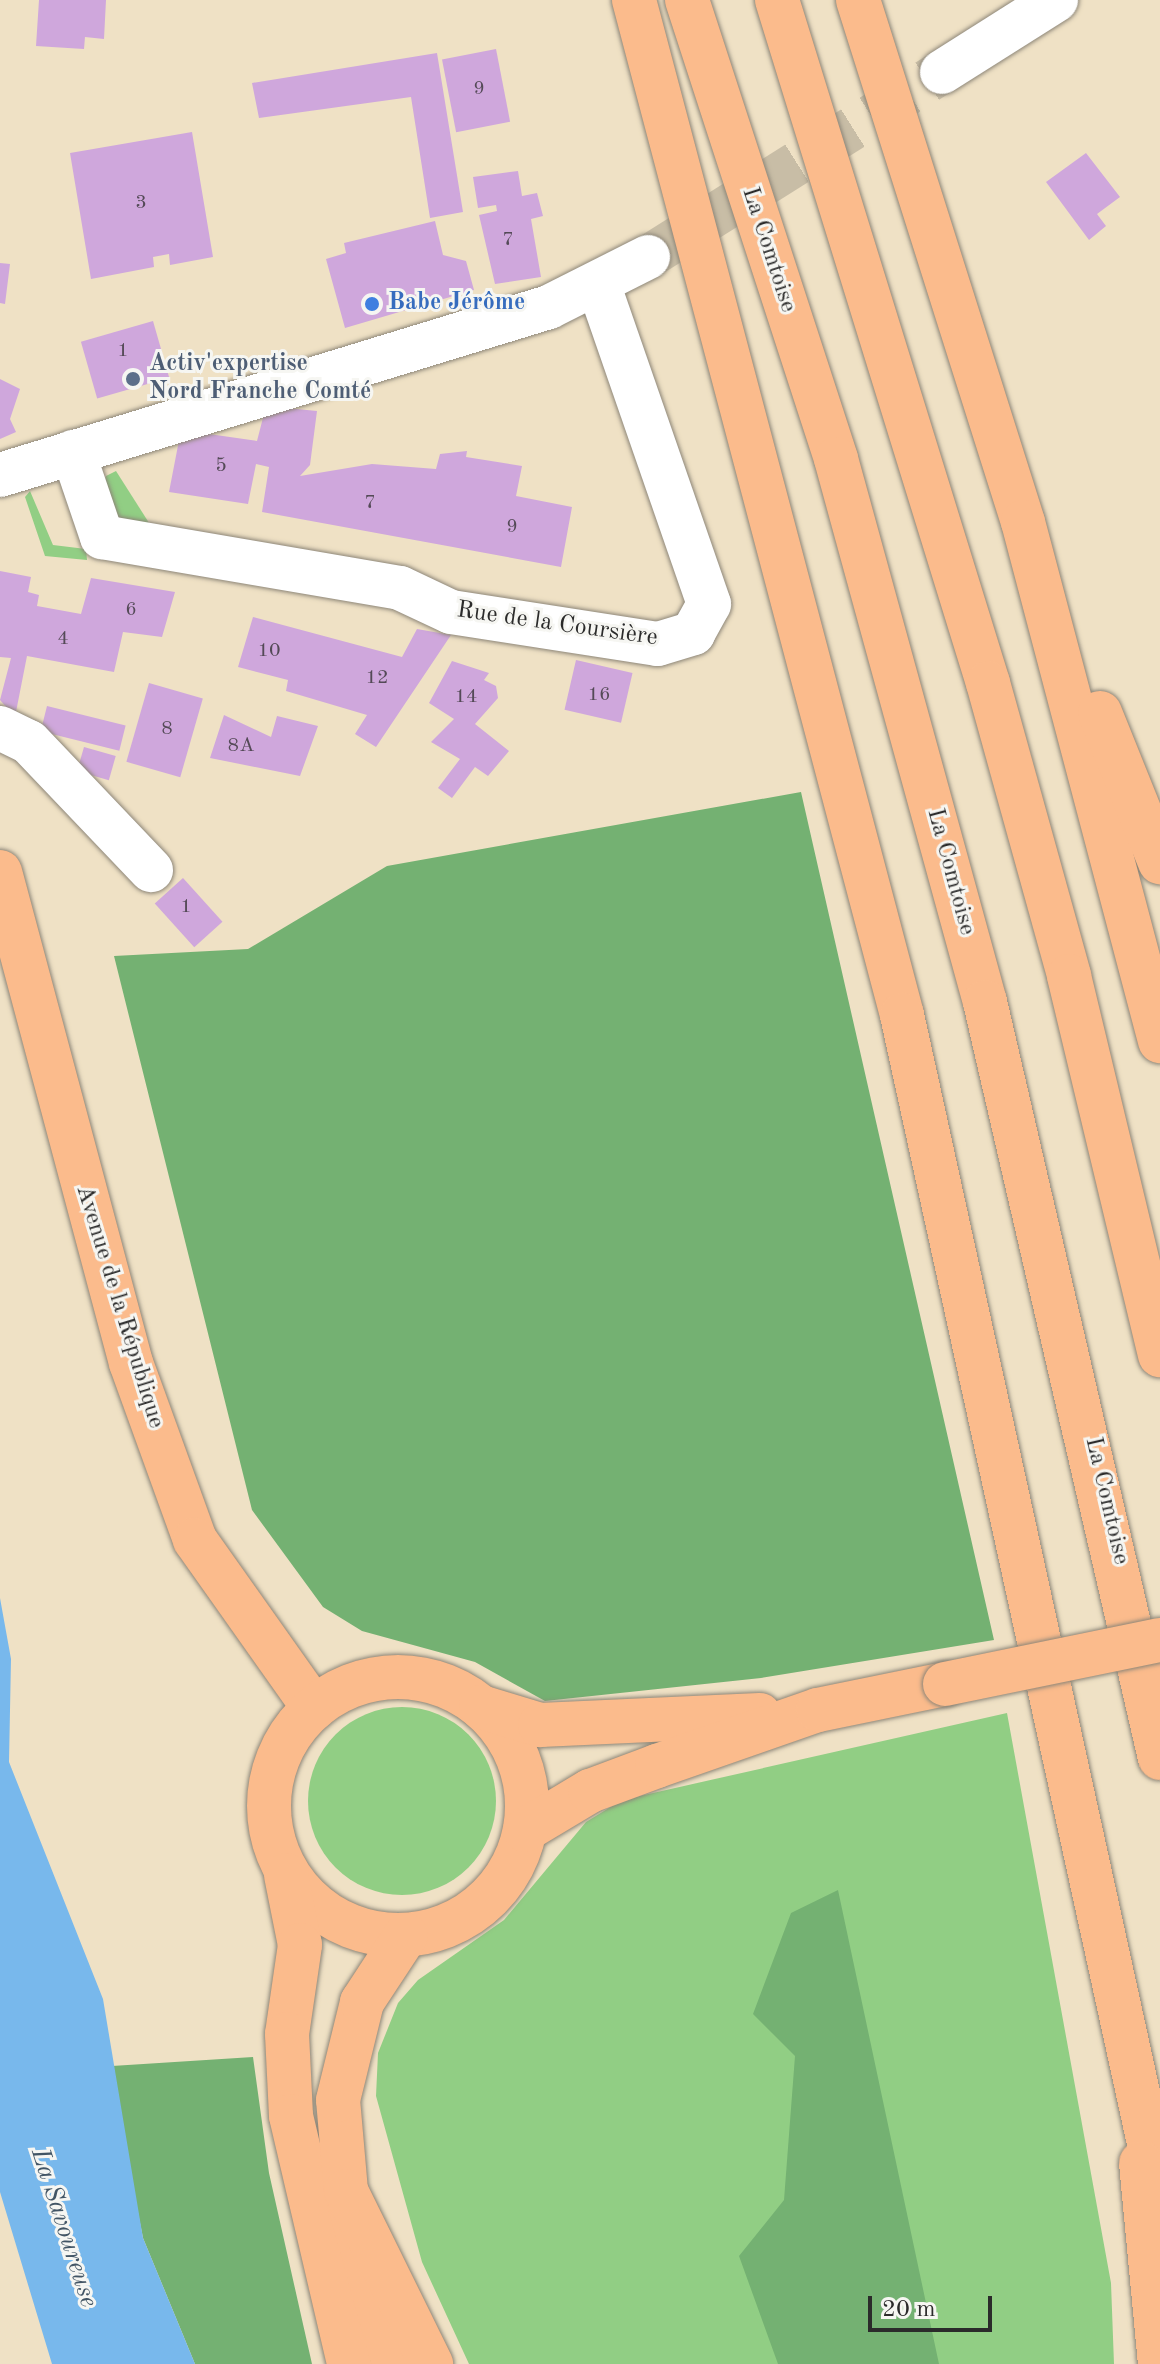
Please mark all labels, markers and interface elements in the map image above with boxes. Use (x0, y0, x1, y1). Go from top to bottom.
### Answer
house number: 9 (473, 77, 485, 101)
street label: La Comtoise (734, 184, 802, 316)
house number: 3 (135, 191, 147, 215)
house number: 7 (502, 228, 514, 252)
place label: Babe Jérôme (388, 290, 525, 318)
marker: Babe Jérôme (363, 295, 381, 313)
house number: 1 (117, 339, 129, 363)
place label: Activ'expertise Nord Franche Comté (149, 351, 371, 407)
marker: Activ'expertise Nord Franche Comté (124, 370, 142, 388)
house number: 5 (215, 454, 227, 478)
house number: 7 (364, 491, 376, 515)
house number: 9 (506, 515, 518, 539)
street label: Rue de la Coursière (455, 597, 659, 653)
house number: 6 (125, 598, 137, 622)
house number: 4 (57, 627, 69, 651)
house number: 10 (257, 639, 281, 663)
house number: 12 (365, 666, 389, 690)
house number: 16 (587, 683, 611, 707)
house number: 14 (454, 685, 478, 709)
house number: 8 (161, 717, 173, 741)
house number: 8A (228, 734, 254, 758)
street label: La Comtoise (919, 806, 981, 938)
house number: 1 (180, 895, 192, 919)
street label: Avenue de la République (68, 1182, 170, 1432)
street label: La Comtoise (1077, 1434, 1135, 1568)
water label: La Savoureuse (23, 2144, 103, 2312)
scale bar (872, 2280, 996, 2330)
text: 20 m (882, 2298, 936, 2322)

